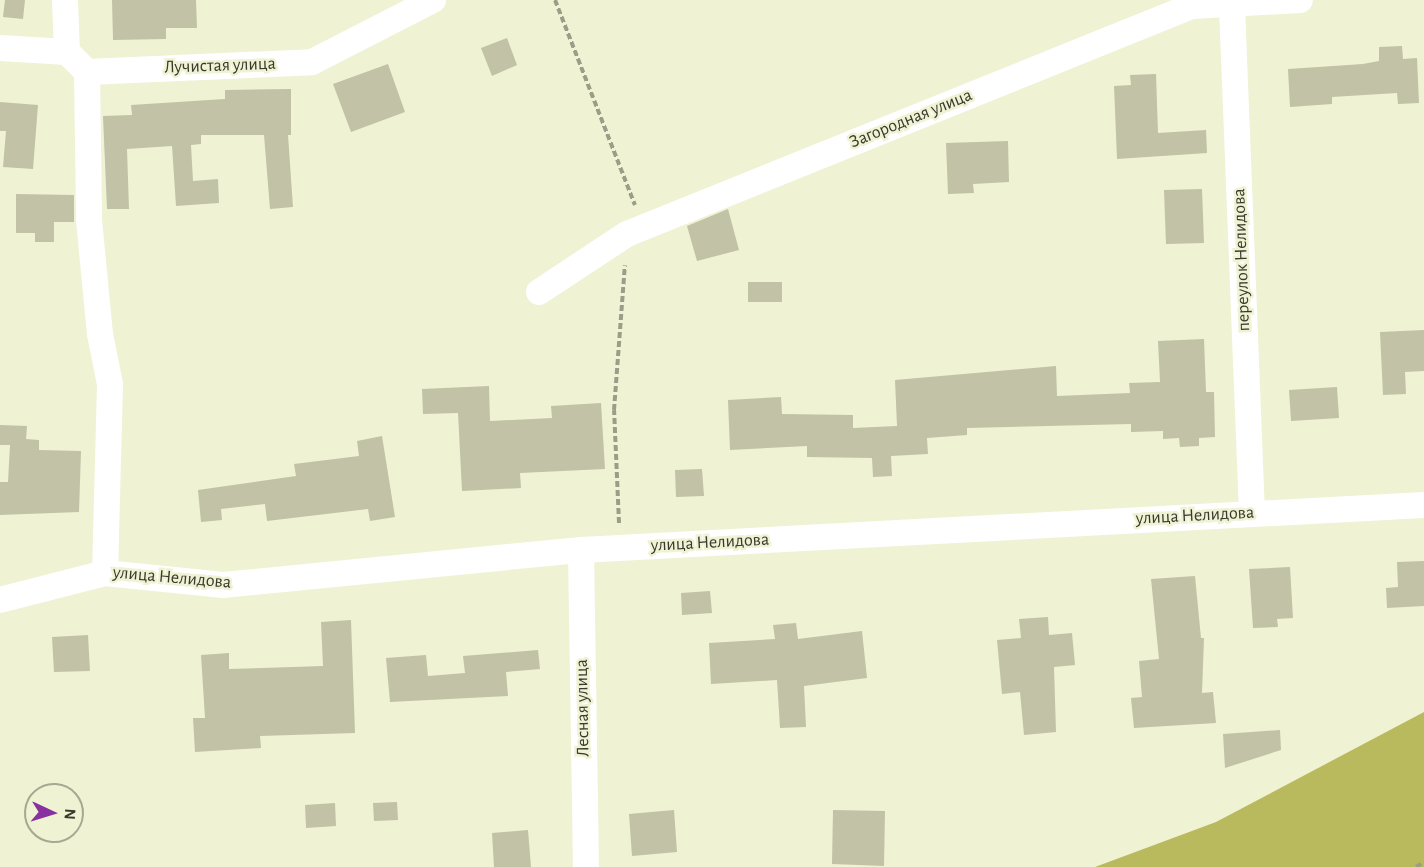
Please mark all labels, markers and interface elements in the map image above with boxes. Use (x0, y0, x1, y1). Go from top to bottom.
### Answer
street label: Лучистая улица (164, 53, 276, 79)
street label: Загородная улица (847, 85, 975, 153)
street label: переулок Нелидова (1229, 188, 1255, 332)
street label: улица Нелидова (1135, 502, 1255, 530)
street label: улица Нелидова (650, 529, 770, 557)
street label: улица Нелидова (112, 562, 232, 594)
street label: Лесная улица (571, 659, 595, 757)
north arrow (24, 783, 84, 843)
text: N (62, 808, 78, 820)

